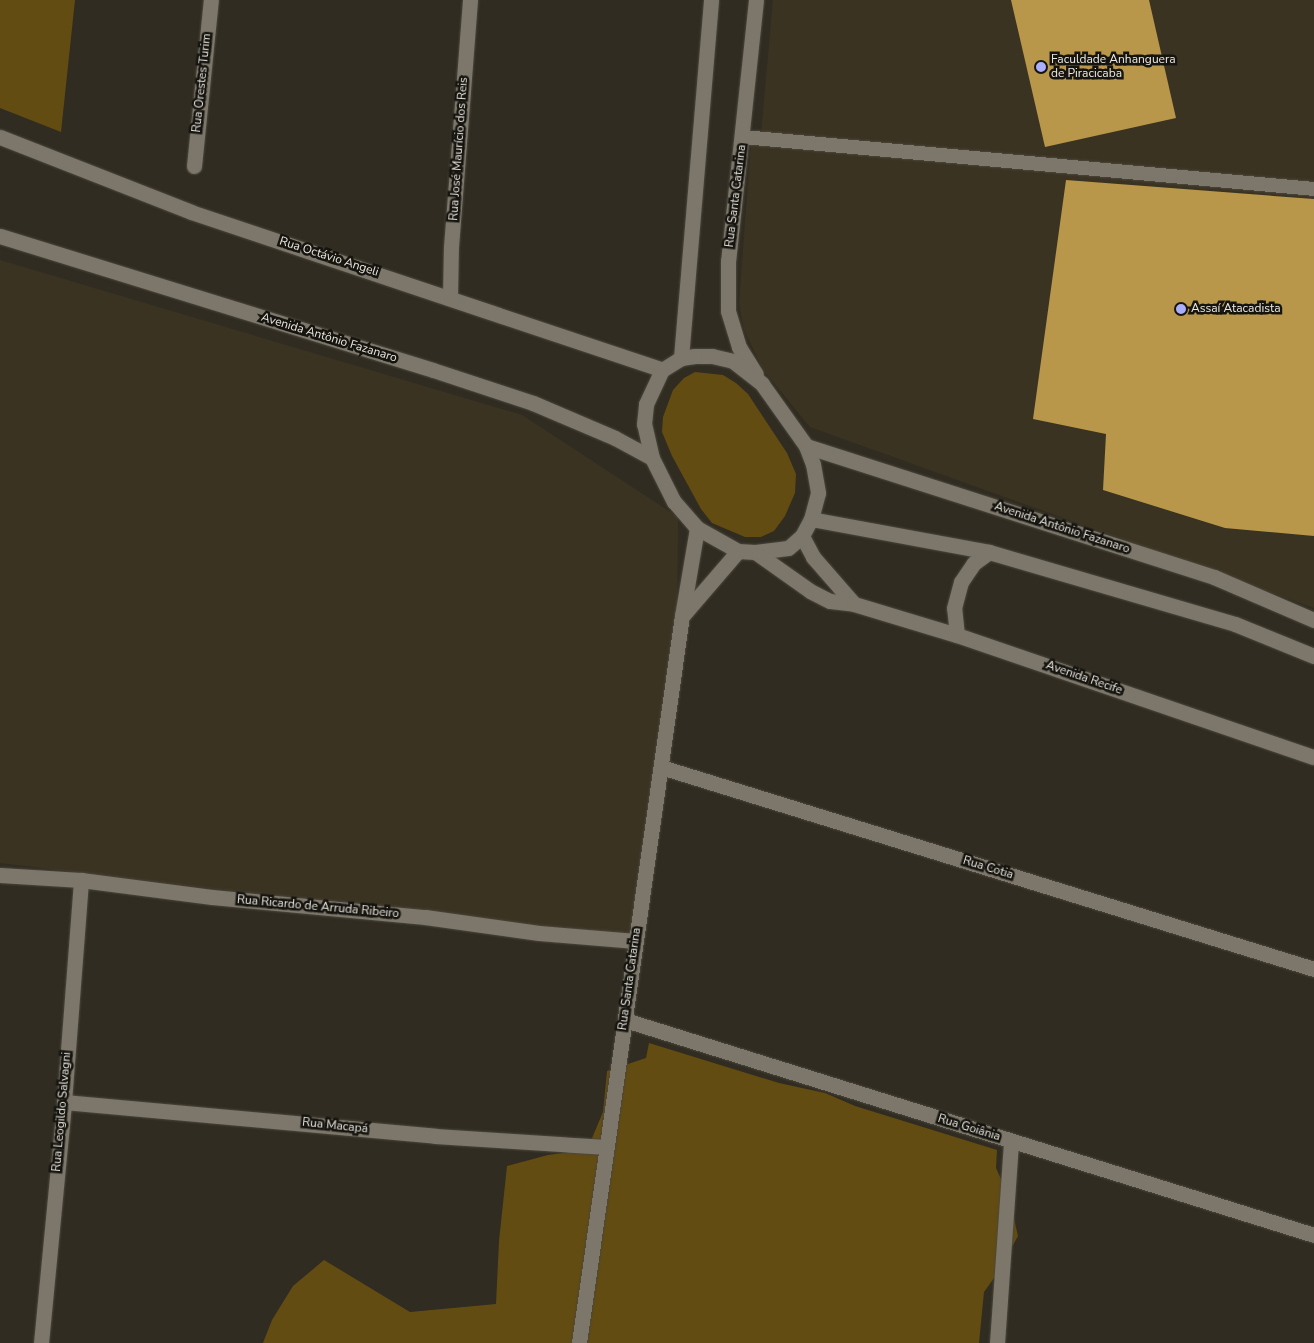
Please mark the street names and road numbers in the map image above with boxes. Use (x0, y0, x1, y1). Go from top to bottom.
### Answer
street label: Rua Orestes Turim (190, 33, 214, 133)
street label: Rua José Maurício dos Reis (447, 77, 471, 221)
street label: Rua Santa Catarina (723, 144, 749, 248)
street label: Rua Octávio Angeli (278, 234, 380, 280)
street label: Avenida Antônio Fazanaro (259, 310, 399, 366)
street label: Avenida Antônio Fazanaro (993, 499, 1131, 557)
street label: Avenida Recife (1044, 658, 1124, 698)
street label: Rua Cotia (961, 854, 1015, 882)
street label: Rua Ricardo de Arruda Ribeiro (236, 893, 400, 921)
street label: Rua Santa Catarina (616, 927, 644, 1031)
street label: Rua Leogildo Salvagni (50, 1052, 74, 1172)
street label: Rua Goiânia (936, 1112, 1002, 1144)
street label: Rua Macapá (301, 1115, 369, 1137)

